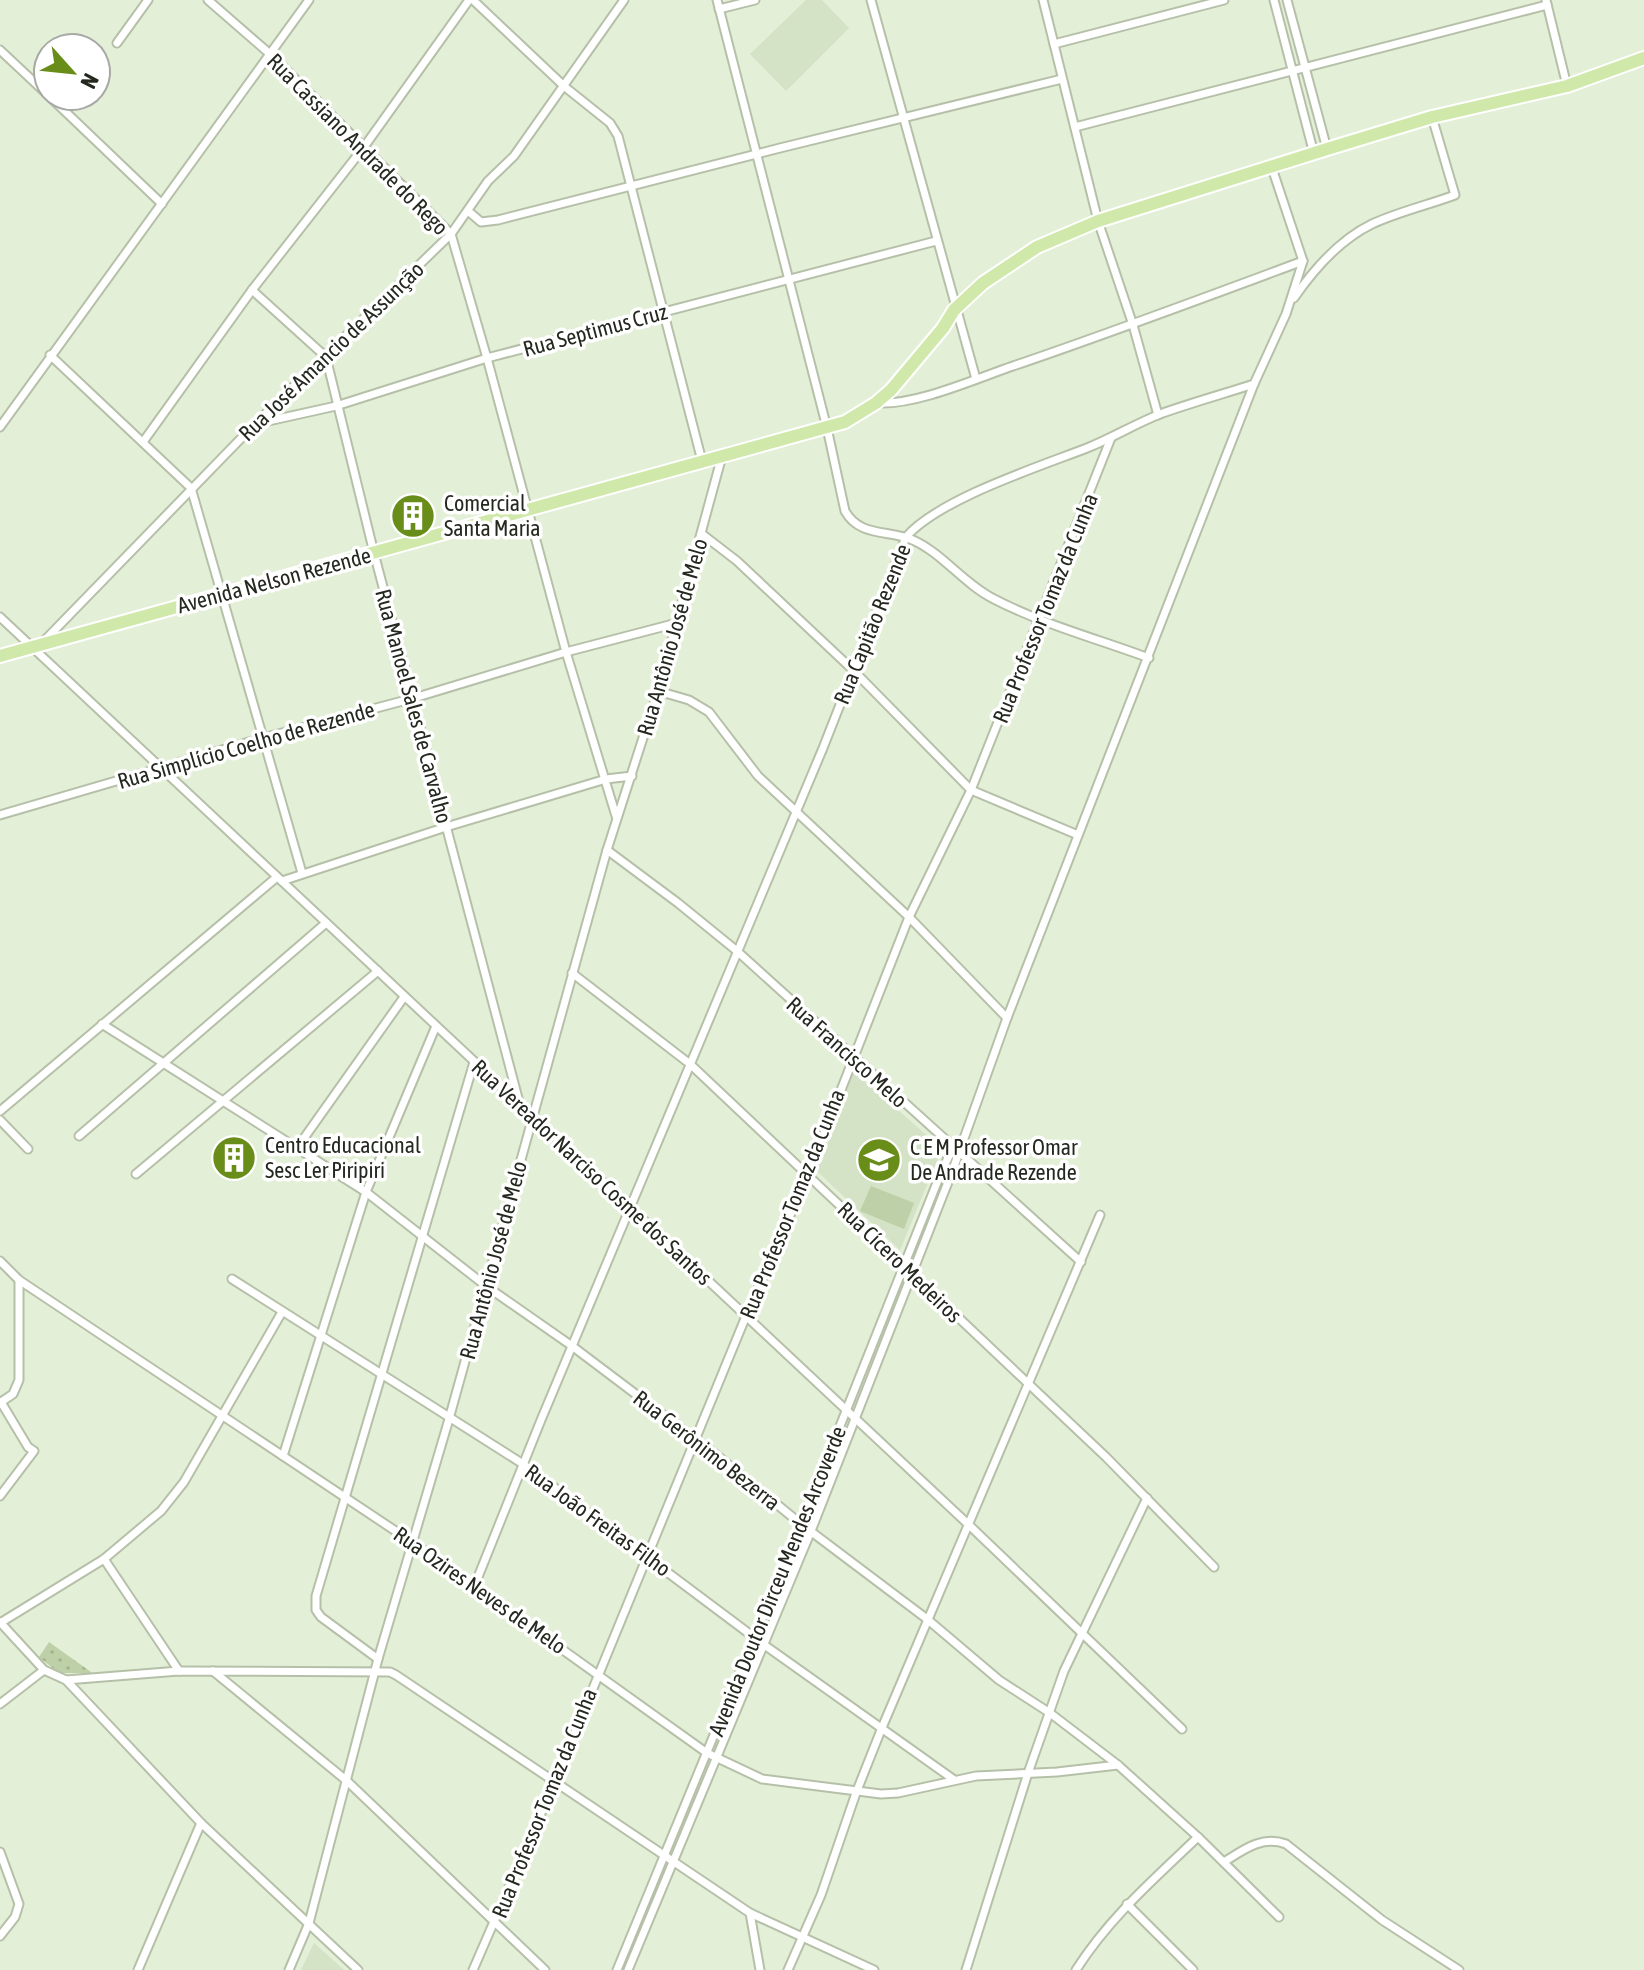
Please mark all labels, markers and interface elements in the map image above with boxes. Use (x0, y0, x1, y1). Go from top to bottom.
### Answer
north arrow (32, 32, 112, 112)
street label: Rua Cassiano Andrade do Rego (262, 48, 454, 240)
text: N (75, 69, 104, 93)
street label: Rua José Amancio de Assunção (233, 256, 429, 446)
street label: Rua Septimus Cruz (520, 298, 670, 362)
street label: Rua Professor Tomaz da Cunha (987, 489, 1103, 727)
place label: Comercial Santa Maria (444, 490, 540, 541)
building icon: Comercial Santa Maria (389, 492, 437, 540)
street label: Rua Antônio José de Melo (631, 535, 713, 739)
street label: Rua Capitão Rezende (828, 540, 916, 708)
street label: Avenida Nelson Rezende (174, 542, 374, 618)
street label: Rua Manoel Sales de Carvalho (370, 586, 458, 826)
street label: Rua Simplício Coelho de Rezende (114, 696, 378, 794)
street label: Rua Francisco Melo (781, 991, 913, 1113)
street label: Rua Vereador Narciso Cosme dos Santos (467, 1054, 718, 1290)
street label: Rua Professor Tomaz da Cunha (734, 1085, 850, 1323)
place label: Centro Educacional Sesc Ler Piripiri (265, 1132, 421, 1183)
building icon: Centro Educacional Sesc Ler Piripiri (210, 1134, 258, 1182)
place label: C E M Professor Omar De Andrade Rezende (910, 1134, 1078, 1185)
school or university icon: C E M Professor Omar De Andrade Rezende (855, 1136, 903, 1184)
street label: Rua Antônio José de Melo (454, 1158, 532, 1362)
street label: Rua Cícero Medeiros (833, 1196, 968, 1328)
street label: Rua Gerônimo Bezerra (628, 1385, 786, 1515)
street label: Avenida Doutor Dirceu Mendes Arcoverde (703, 1422, 851, 1740)
street label: Rua João Freitas Filho (520, 1458, 676, 1582)
street label: Rua Ozires Neves de Melo (389, 1521, 571, 1659)
street label: Rua Professor Tomaz da Cunha (486, 1684, 602, 1922)

